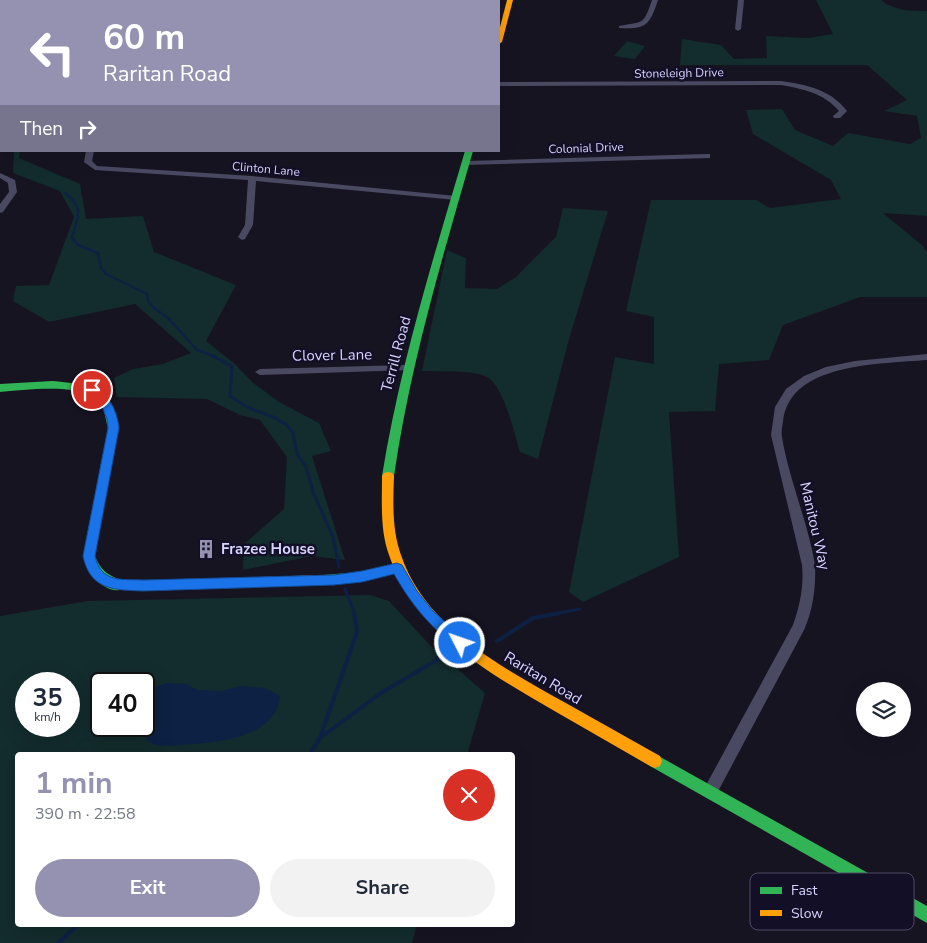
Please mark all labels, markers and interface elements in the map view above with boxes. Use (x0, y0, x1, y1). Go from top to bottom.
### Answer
text: 60 m (103, 14, 185, 61)
icon: left (20, 20, 85, 85)
text: Raritan Road (103, 59, 231, 89)
street label: Stoneleigh Drive (634, 64, 724, 82)
icon: right (73, 115, 101, 143)
text: Then (20, 116, 63, 142)
street label: Colonial Drive (548, 139, 624, 157)
street label: Clinton Lane (231, 158, 301, 180)
street label: Terrill Road (376, 314, 416, 394)
street label: Clover Lane (292, 344, 372, 366)
pin (71, 369, 113, 411)
icon: arrive (78, 376, 106, 404)
street label: Manitou Way (795, 480, 835, 572)
building icon: Frazee House (195, 538, 217, 560)
place label: Frazee House (221, 539, 315, 559)
position arrow (433, 616, 485, 668)
street label: Raritan Road (500, 647, 586, 709)
speed limit sign: 40 (90, 672, 155, 737)
text: 35 (32, 681, 63, 715)
map controls (856, 682, 911, 737)
button: layers (856, 682, 911, 737)
text: km/h (34, 709, 61, 725)
text: 1 min (35, 763, 113, 804)
button: close (443, 769, 495, 821)
text: 390 m · 22:58 (35, 803, 136, 825)
button: Exit (35, 859, 260, 917)
button: Share (270, 859, 495, 917)
legend (750, 873, 914, 930)
text: Fast (791, 881, 817, 900)
text: Slow (791, 904, 823, 923)

